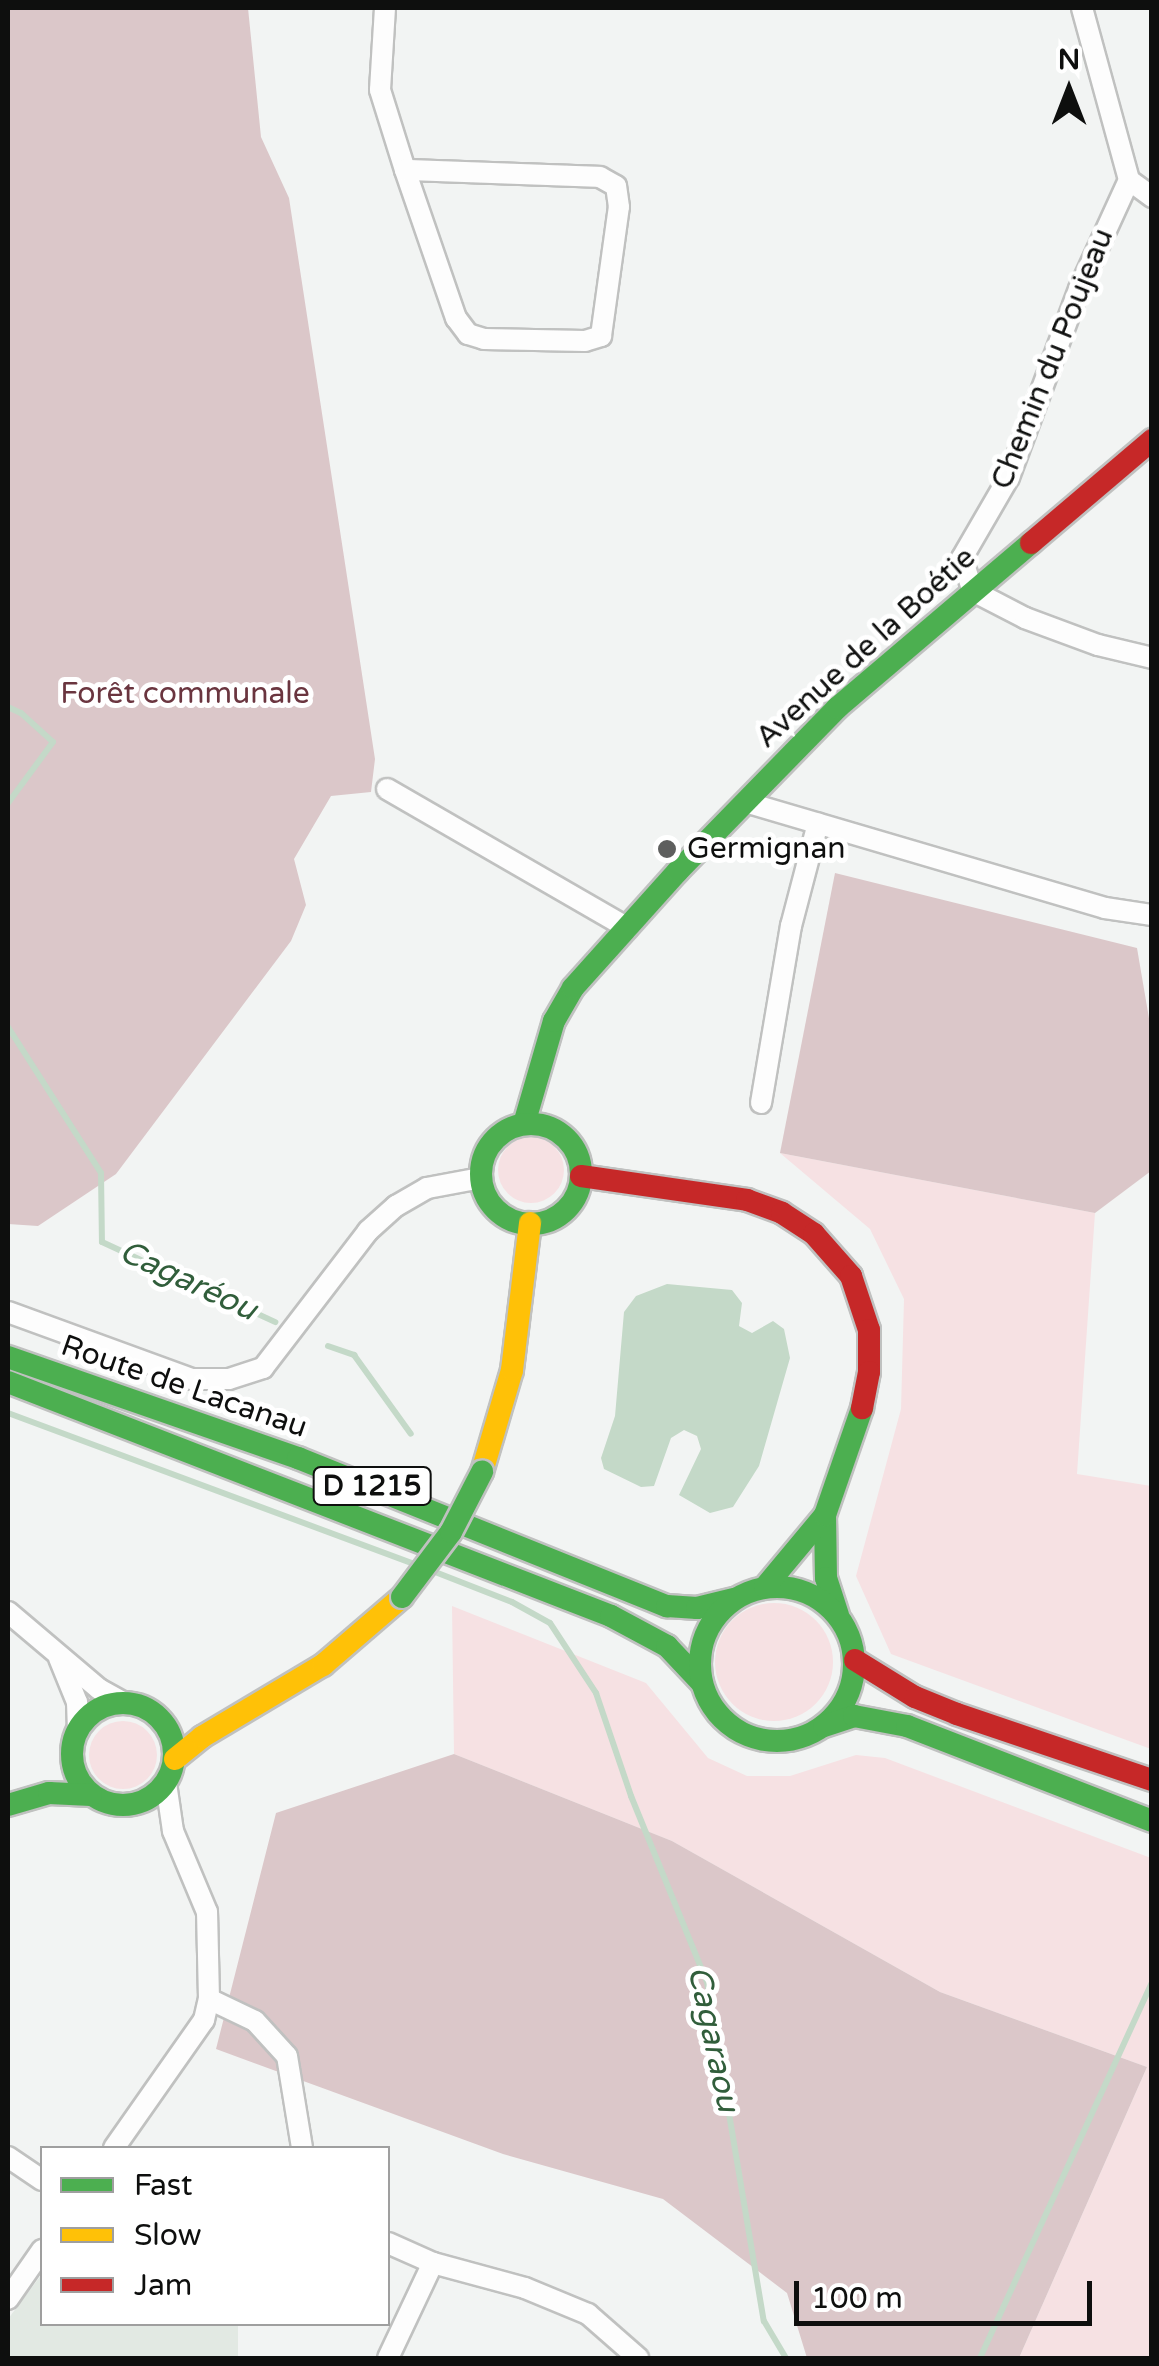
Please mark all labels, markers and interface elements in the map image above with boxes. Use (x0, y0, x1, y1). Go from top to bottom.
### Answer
north arrow (1019, 40, 1119, 140)
text: N (1058, 43, 1080, 77)
street label: Chemin du Poujeau (984, 223, 1122, 495)
street label: Avenue de la Boétie (749, 540, 983, 756)
park label: Forêt communale (60, 676, 310, 712)
place label: Germignan (687, 831, 846, 867)
marker: Germignan (656, 838, 678, 860)
water label: Cagaréou (113, 1232, 263, 1330)
street label: Route de Lacanau (56, 1328, 312, 1446)
road number: D 1215 (312, 1463, 432, 1509)
water label: Cagaraou (679, 1963, 747, 2115)
legend (40, 2146, 390, 2326)
text: Fast (134, 2167, 193, 2204)
text: Slow (134, 2217, 202, 2254)
scale bar (799, 2261, 1096, 2323)
text: Jam (134, 2267, 192, 2304)
text: 100 m (811, 2280, 903, 2317)

